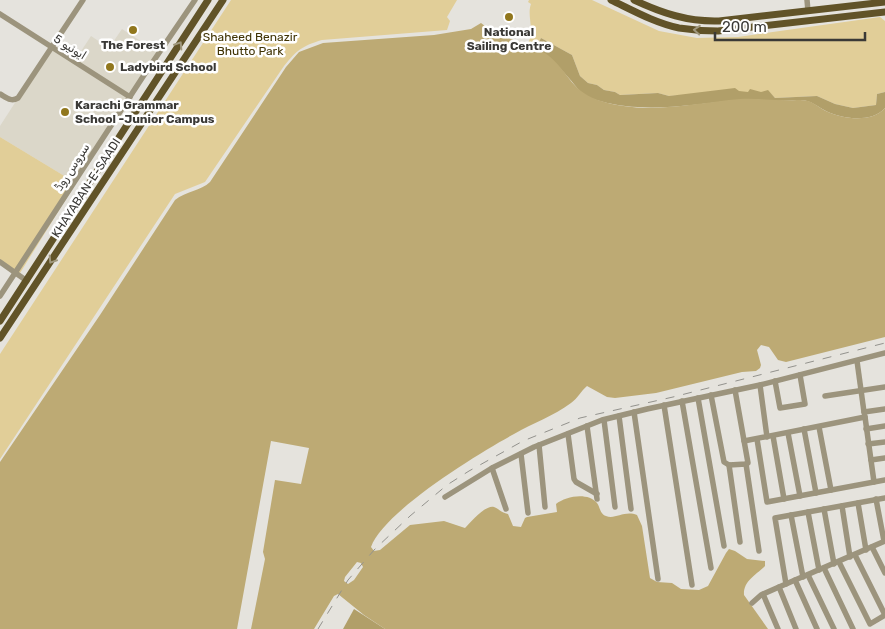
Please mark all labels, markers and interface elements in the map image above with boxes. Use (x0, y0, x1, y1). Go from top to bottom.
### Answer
scale bar (715, 10, 865, 42)
marker: National Sailing Centre (503, 11, 515, 23)
text: 200 m (722, 18, 767, 36)
marker: The Forest (127, 24, 139, 36)
place label: National Sailing Centre (467, 25, 551, 53)
one-way arrow (693, 25, 701, 36)
park label: Shaheed Benazir Bhutto Park (203, 30, 298, 58)
street label: ایونیو 5 (51, 32, 89, 63)
place label: The Forest (101, 38, 166, 52)
one-way arrow (172, 42, 182, 51)
place label: Ladybird School (120, 60, 216, 74)
marker: Ladybird School (104, 61, 116, 73)
place label: Karachi Grammar School -Junior Campus (75, 98, 215, 126)
marker: Karachi Grammar School -Junior Campus (59, 106, 71, 118)
street label: KHAYABAN-E-SAADI (49, 136, 123, 240)
street label: سروس روڈ (51, 141, 93, 194)
one-way arrow (48, 254, 58, 263)

